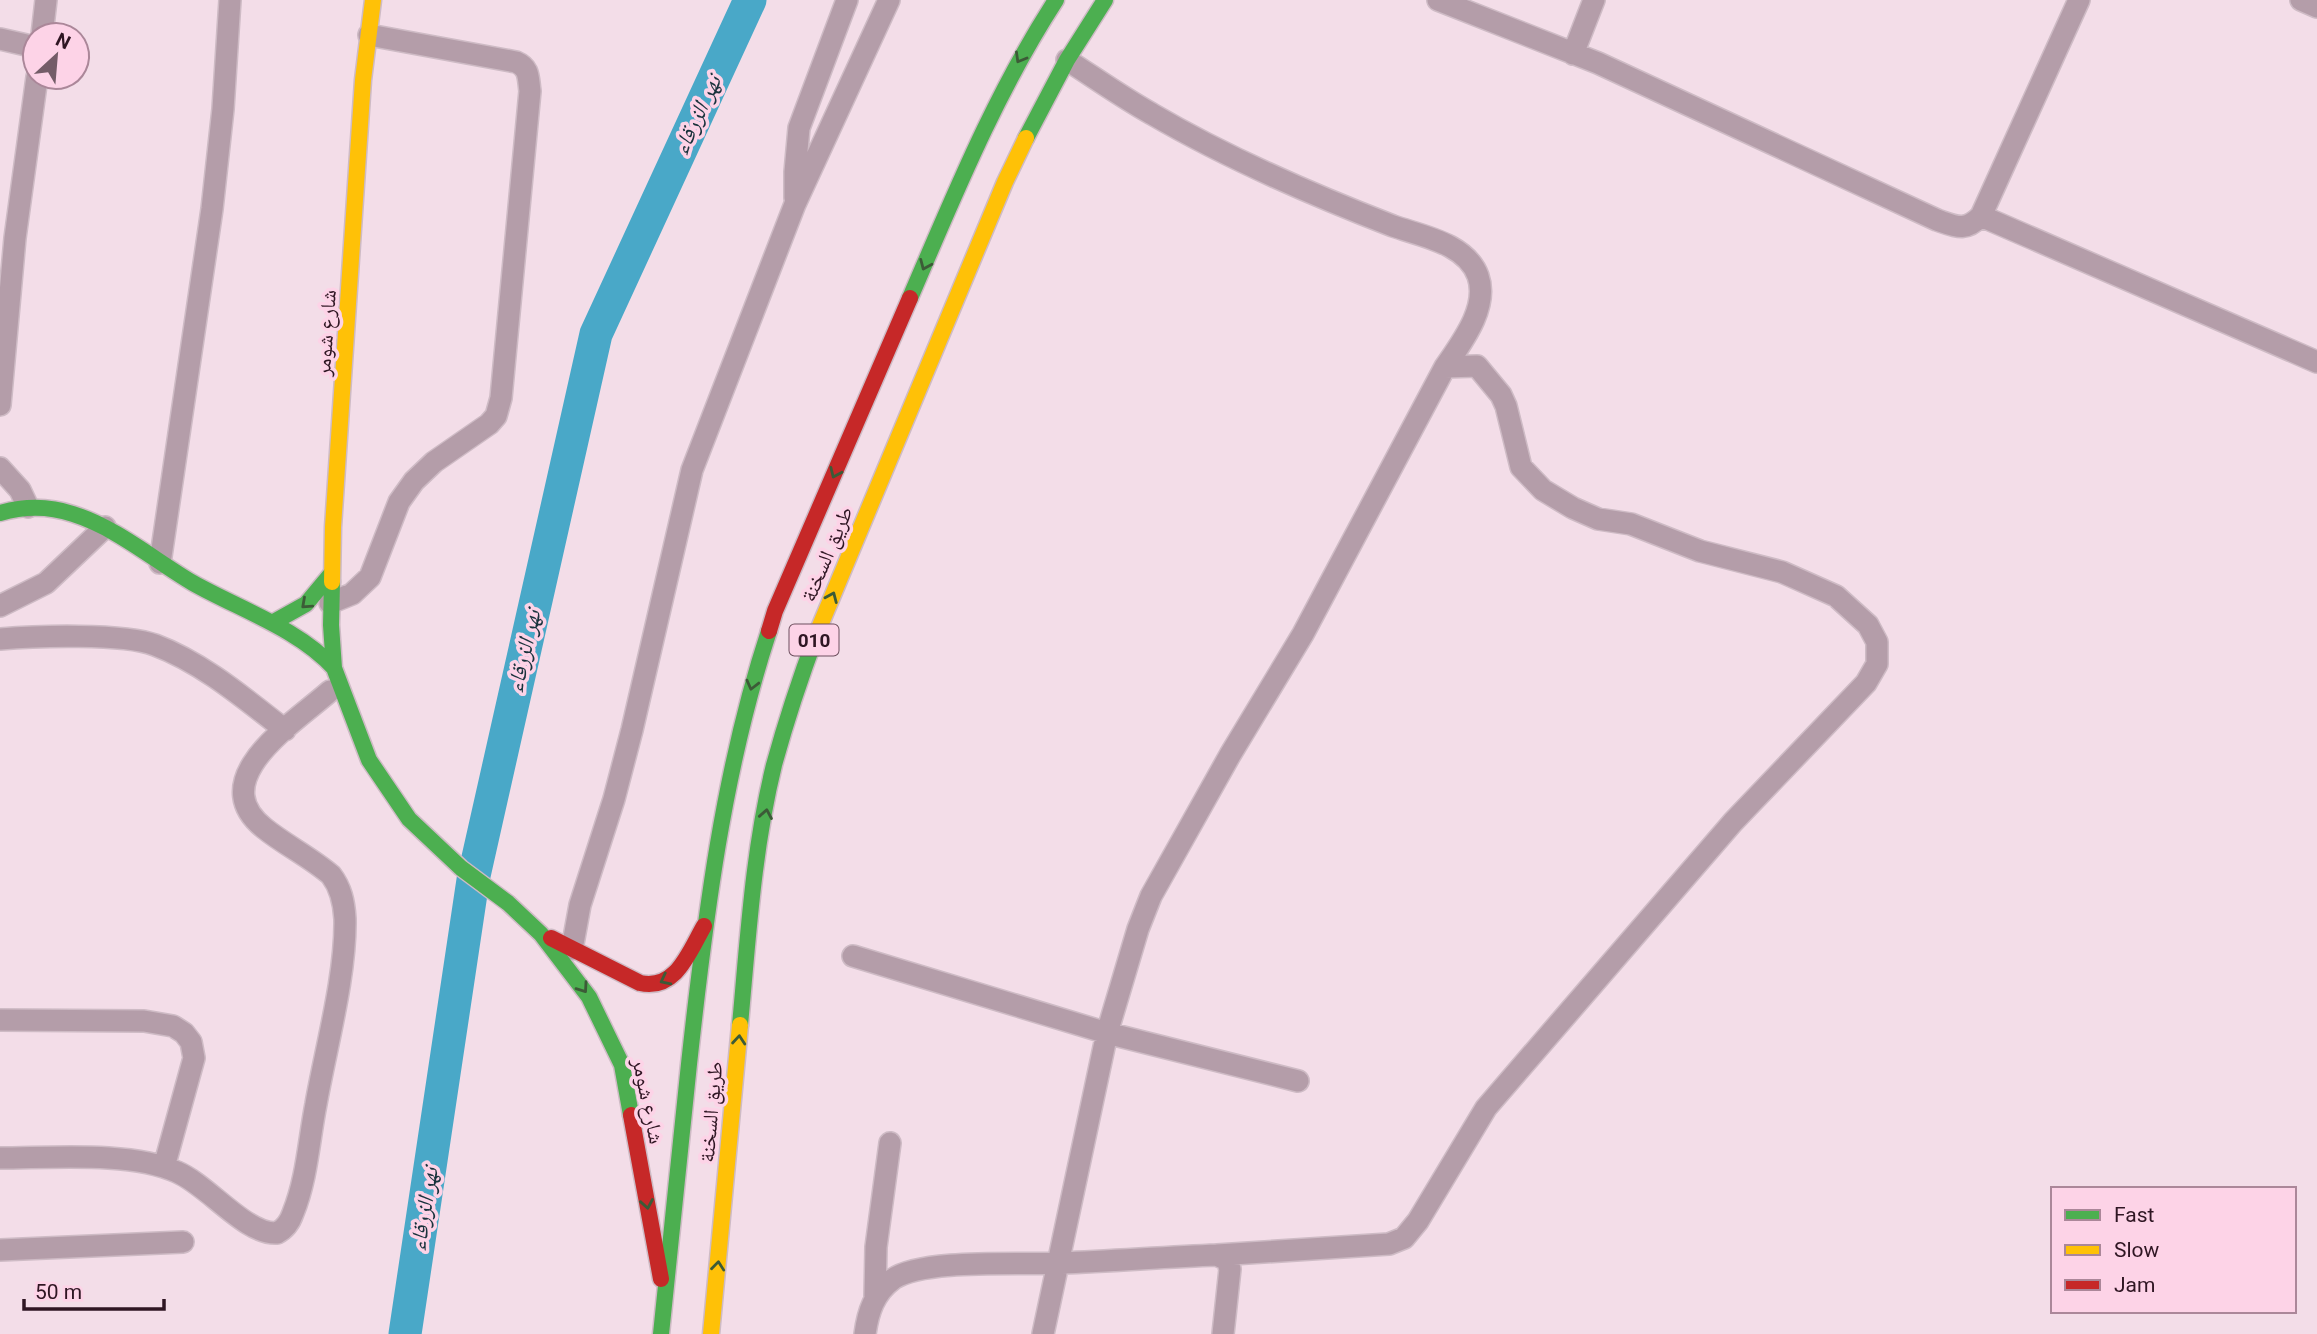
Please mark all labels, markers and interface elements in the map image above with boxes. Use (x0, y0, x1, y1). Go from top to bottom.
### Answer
north arrow (21, 21, 91, 91)
text: N (52, 28, 74, 54)
one-way arrow (1015, 51, 1028, 64)
water label: نهر الزرقاء (667, 68, 728, 159)
one-way arrow (919, 258, 933, 270)
street label: شارع شومر (311, 289, 342, 378)
one-way arrow (829, 466, 843, 479)
street label: طريق السخنة (796, 503, 859, 606)
one-way arrow (824, 592, 838, 604)
one-way arrow (301, 596, 314, 608)
water label: نهر الزرقاء (501, 604, 547, 695)
road number: 010 (790, 624, 838, 656)
one-way arrow (746, 679, 760, 691)
one-way arrow (757, 808, 772, 820)
one-way arrow (659, 971, 672, 985)
one-way arrow (575, 980, 587, 993)
one-way arrow (731, 1034, 746, 1045)
street label: شارع شومر (626, 1055, 669, 1146)
street label: طريق السخنة (695, 1061, 728, 1164)
water label: نهر الزرقاء (404, 1162, 444, 1253)
legend (2051, 1187, 2296, 1313)
one-way arrow (639, 1198, 654, 1210)
text: Fast (2114, 1203, 2155, 1227)
text: Slow (2114, 1238, 2160, 1262)
one-way arrow (710, 1260, 725, 1272)
scale bar (24, 1268, 164, 1312)
text: Jam (2114, 1273, 2155, 1297)
text: 50 m (35, 1280, 82, 1304)

